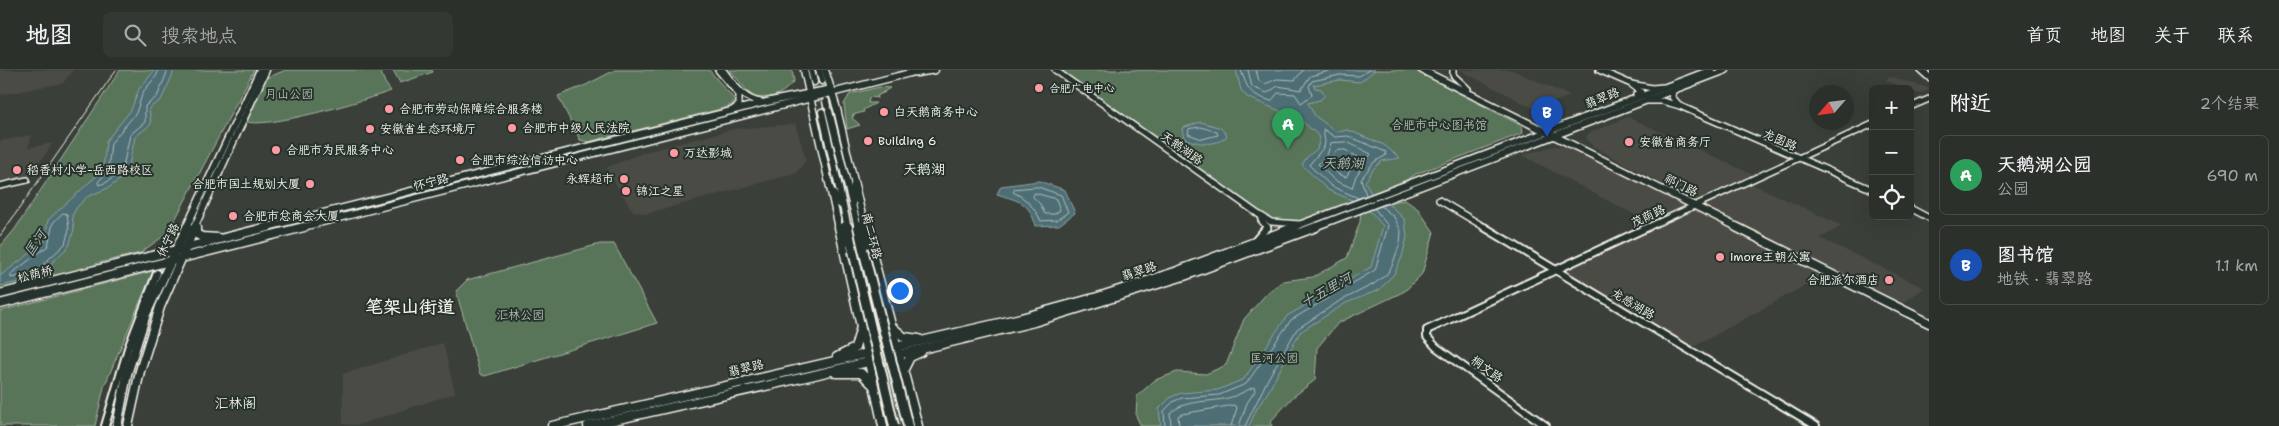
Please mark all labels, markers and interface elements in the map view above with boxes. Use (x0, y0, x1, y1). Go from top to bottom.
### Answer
search box (103, 12, 453, 57)
text: 地图 (25, 19, 73, 51)
icon: search (121, 21, 149, 49)
text: 搜索地点 (161, 23, 237, 48)
text: 首页 (2026, 23, 2062, 47)
text: 地图 (2090, 23, 2126, 47)
text: 关于 (2154, 23, 2190, 47)
text: 联系 (2218, 23, 2254, 47)
place label: 合肥广电中心 (1049, 81, 1115, 96)
marker: 合肥广电中心 (1033, 82, 1045, 94)
street label: 翡翠路 (1582, 84, 1622, 112)
north arrow (1809, 85, 1854, 130)
map controls (1869, 85, 1914, 220)
button: + (1869, 85, 1914, 130)
park label: 月山公园 (265, 86, 313, 102)
text: 附近 (1949, 89, 1991, 117)
text: 2个结果 (2200, 93, 2259, 114)
pin: B (1531, 96, 1563, 137)
place label: 合肥市劳动保障综合服务楼 (399, 101, 543, 117)
marker: 合肥市劳动保障综合服务楼 (383, 103, 395, 115)
place label: 白天鹅商务中心 (894, 104, 978, 120)
marker: 白天鹅商务中心 (878, 106, 890, 118)
pin: A (1272, 108, 1304, 149)
park label: 合肥市中心图书馆 (1391, 117, 1487, 133)
place label: 合肥市中级人民法院 (522, 120, 630, 136)
place label: 安徽省生态环境厅 (380, 121, 476, 137)
marker: 合肥市中级人民法院 (506, 122, 518, 134)
marker: 安徽省生态环境厅 (364, 123, 376, 135)
street label: 龙图路 (1760, 125, 1800, 155)
street label: 天鹅湖路 (1158, 128, 1206, 168)
button: − (1869, 130, 1914, 175)
place label: Building 6 (878, 133, 936, 149)
place label: 安徽省商务厅 (1639, 134, 1711, 150)
marker: Building 6 (862, 135, 874, 147)
marker: 安徽省商务厅 (1623, 136, 1635, 148)
place label: 合肥市为民服务中心 (286, 142, 394, 158)
marker: 合肥市为民服务中心 (270, 144, 282, 156)
place label: 万达影城 (684, 145, 732, 161)
marker: 万达影城 (668, 147, 680, 159)
place label: 合肥市综治信访中心 (470, 152, 578, 168)
text: 天鹅湖公园 (1997, 152, 2092, 177)
marker: 合肥市综治信访中心 (454, 154, 466, 166)
water label: 天鹅湖 (1322, 154, 1366, 172)
district label: 天鹅湖 (903, 160, 945, 178)
place label: 稻香村小学-岳西路校区 (27, 162, 153, 178)
marker: 稻香村小学-岳西路校区 (11, 164, 23, 176)
text: A (1960, 165, 1972, 186)
text: 690 m (2207, 165, 2258, 186)
street label: 怀宁路 (412, 170, 450, 194)
street label: 祁门路 (1661, 170, 1701, 200)
place label: 永辉超市 (566, 171, 614, 187)
marker: 永辉超市 (618, 173, 630, 185)
button: locate (1869, 175, 1914, 220)
place label: 合肥市国土规划大厦 (192, 176, 300, 192)
marker: 合肥市国土规划大厦 (304, 178, 316, 190)
text: 公园 (1997, 178, 2029, 199)
place label: 锦江之星 (636, 183, 684, 199)
marker: 锦江之星 (620, 185, 632, 197)
street label: 茂荫路 (1628, 201, 1668, 231)
place label: 合肥市总商会大厦 (243, 208, 339, 224)
marker: 合肥市总商会大厦 (227, 210, 239, 222)
street label: 南二环路 (858, 211, 886, 261)
street label: 休宁路 (153, 220, 183, 260)
water label: 匡河 (20, 225, 51, 260)
text: 图书馆 (1997, 242, 2054, 267)
place label: imore王朝公寓 (1730, 249, 1810, 265)
marker: imore王朝公寓 (1714, 251, 1726, 263)
text: B (1961, 255, 1971, 276)
text: 1.1 km (2215, 255, 2258, 276)
street label: 翡翠路 (1119, 258, 1159, 284)
street label: 松荫桥 (16, 262, 55, 286)
water label: 十五里河 (1297, 268, 1357, 311)
text: 地铁 · 翡翠路 (1997, 268, 2092, 289)
place label: 合肥派尔酒店 (1807, 272, 1879, 288)
marker: 合肥派尔酒店 (1883, 274, 1895, 286)
your location (887, 278, 913, 304)
street label: 龙感湖路 (1608, 285, 1658, 323)
district label: 笔架山街道 (365, 295, 455, 319)
park label: 汇林公园 (496, 307, 544, 323)
park label: 匡河公园 (1250, 350, 1298, 366)
street label: 桐文路 (1468, 352, 1506, 386)
street label: 翡翠路 (727, 356, 765, 380)
district label: 汇林阁 (214, 394, 256, 412)

